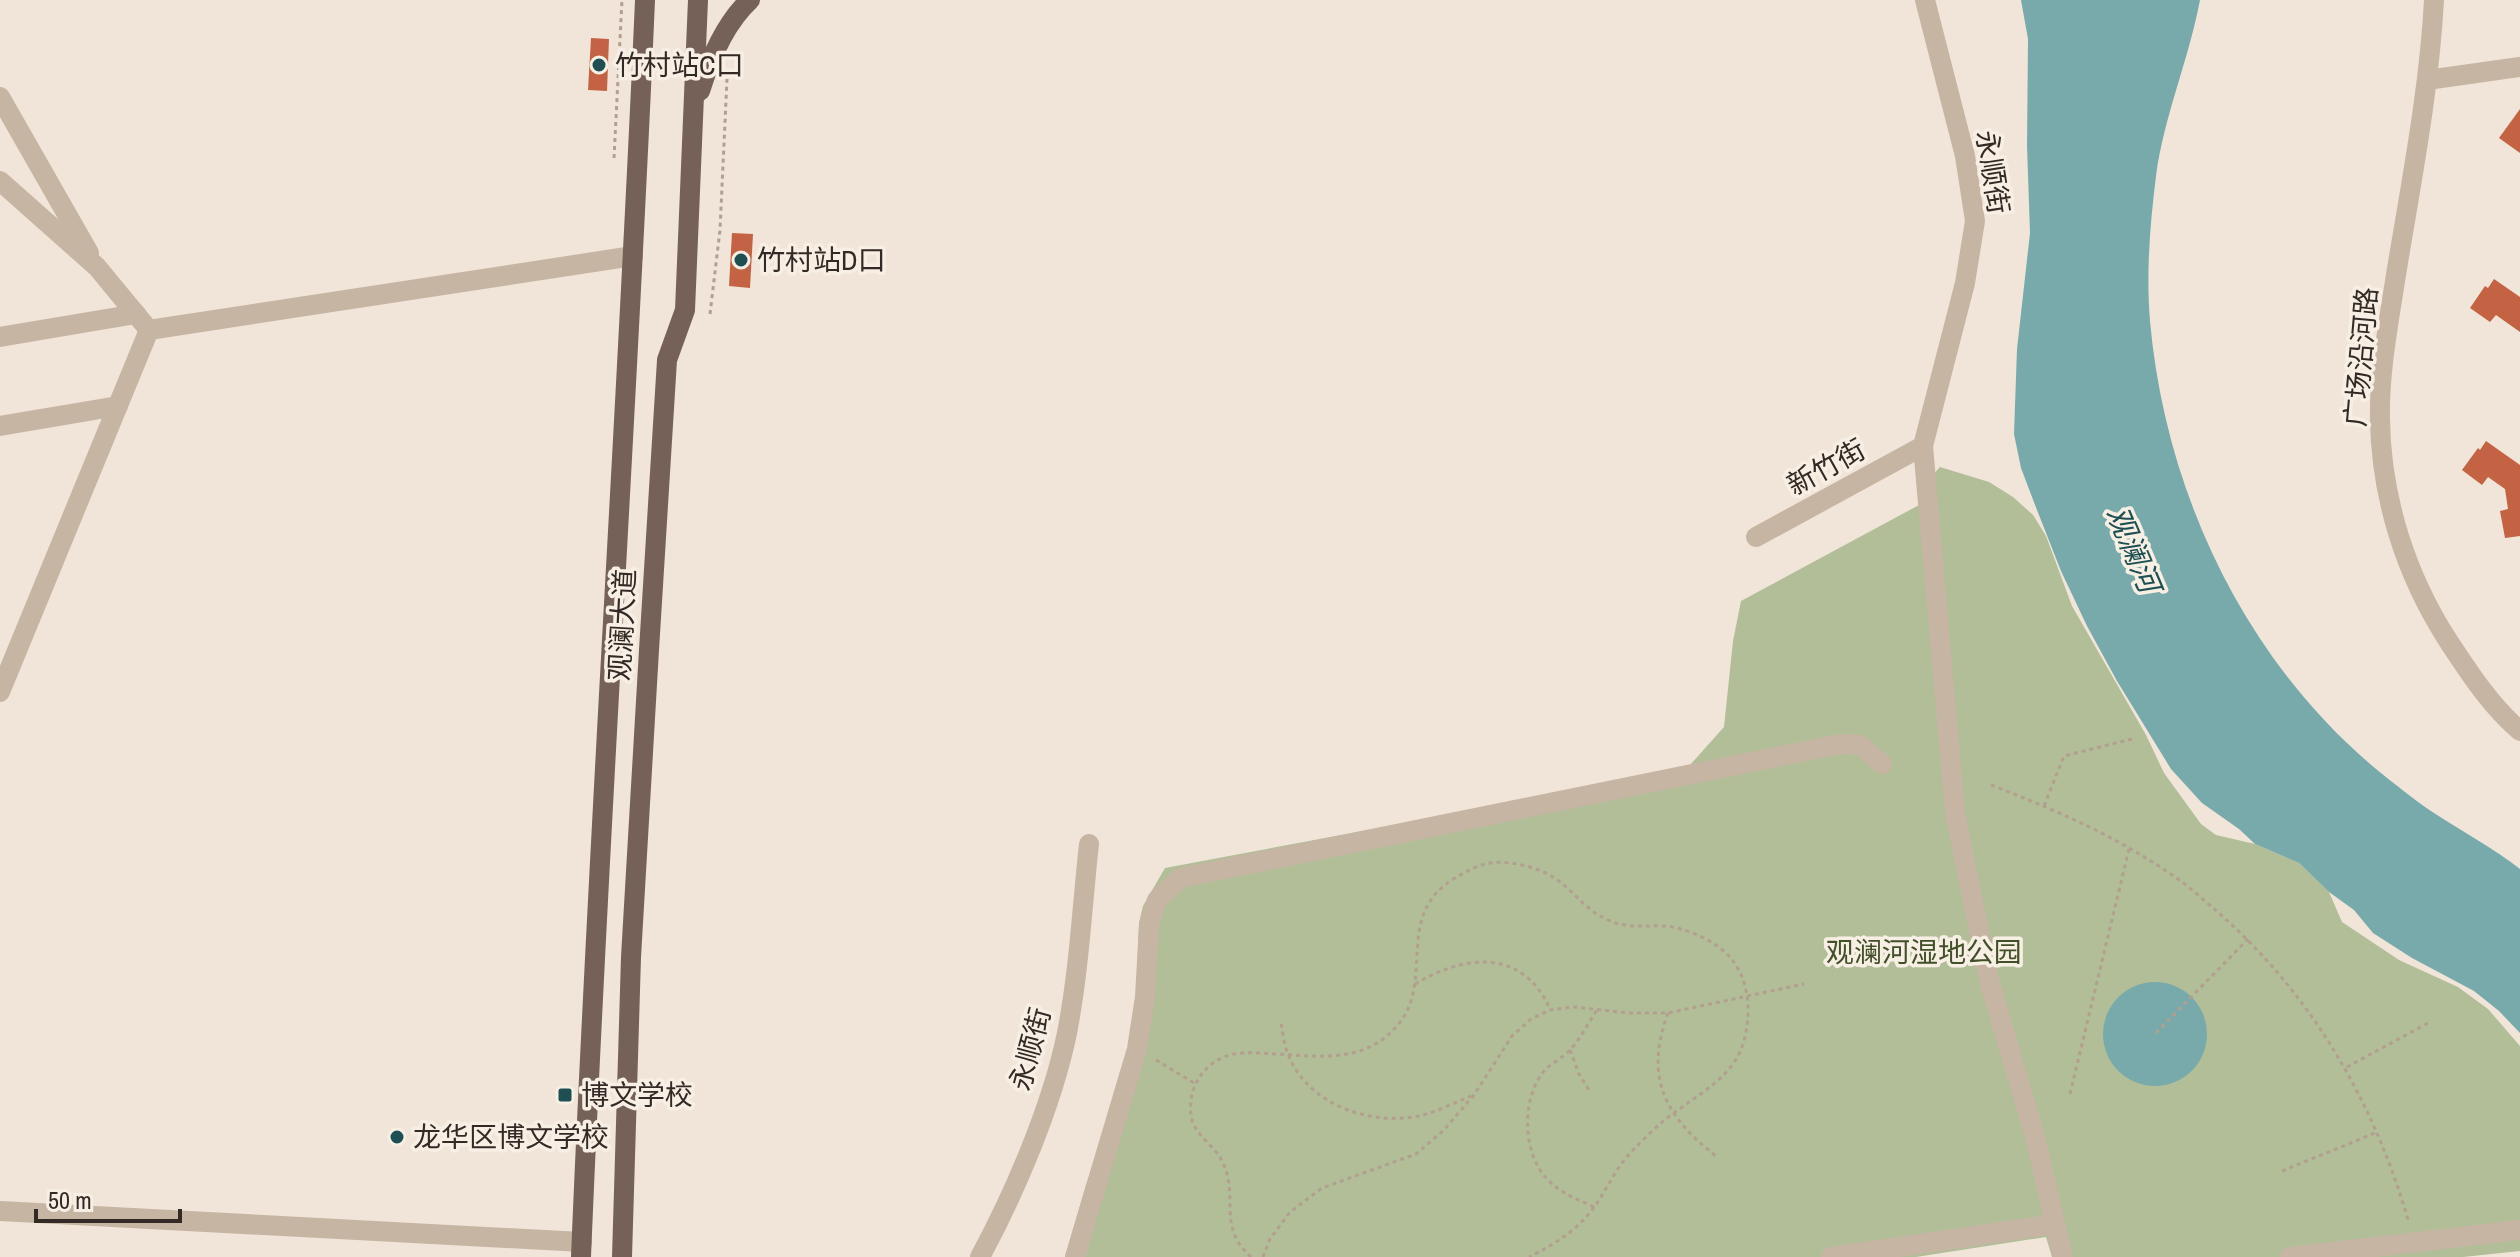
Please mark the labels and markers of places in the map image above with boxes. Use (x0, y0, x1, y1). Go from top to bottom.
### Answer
place label: 竹村站C口 (615, 46, 744, 84)
marker: 竹村站C口 (590, 56, 608, 74)
place label: 竹村站D口 (757, 241, 886, 279)
marker: 竹村站D口 (732, 251, 750, 269)
place label: 博文学校 (581, 1076, 693, 1114)
marker: 博文学校 (556, 1086, 574, 1104)
place label: 龙华区博文学校 (413, 1118, 609, 1156)
marker: 龙华区博文学校 (388, 1128, 406, 1146)

